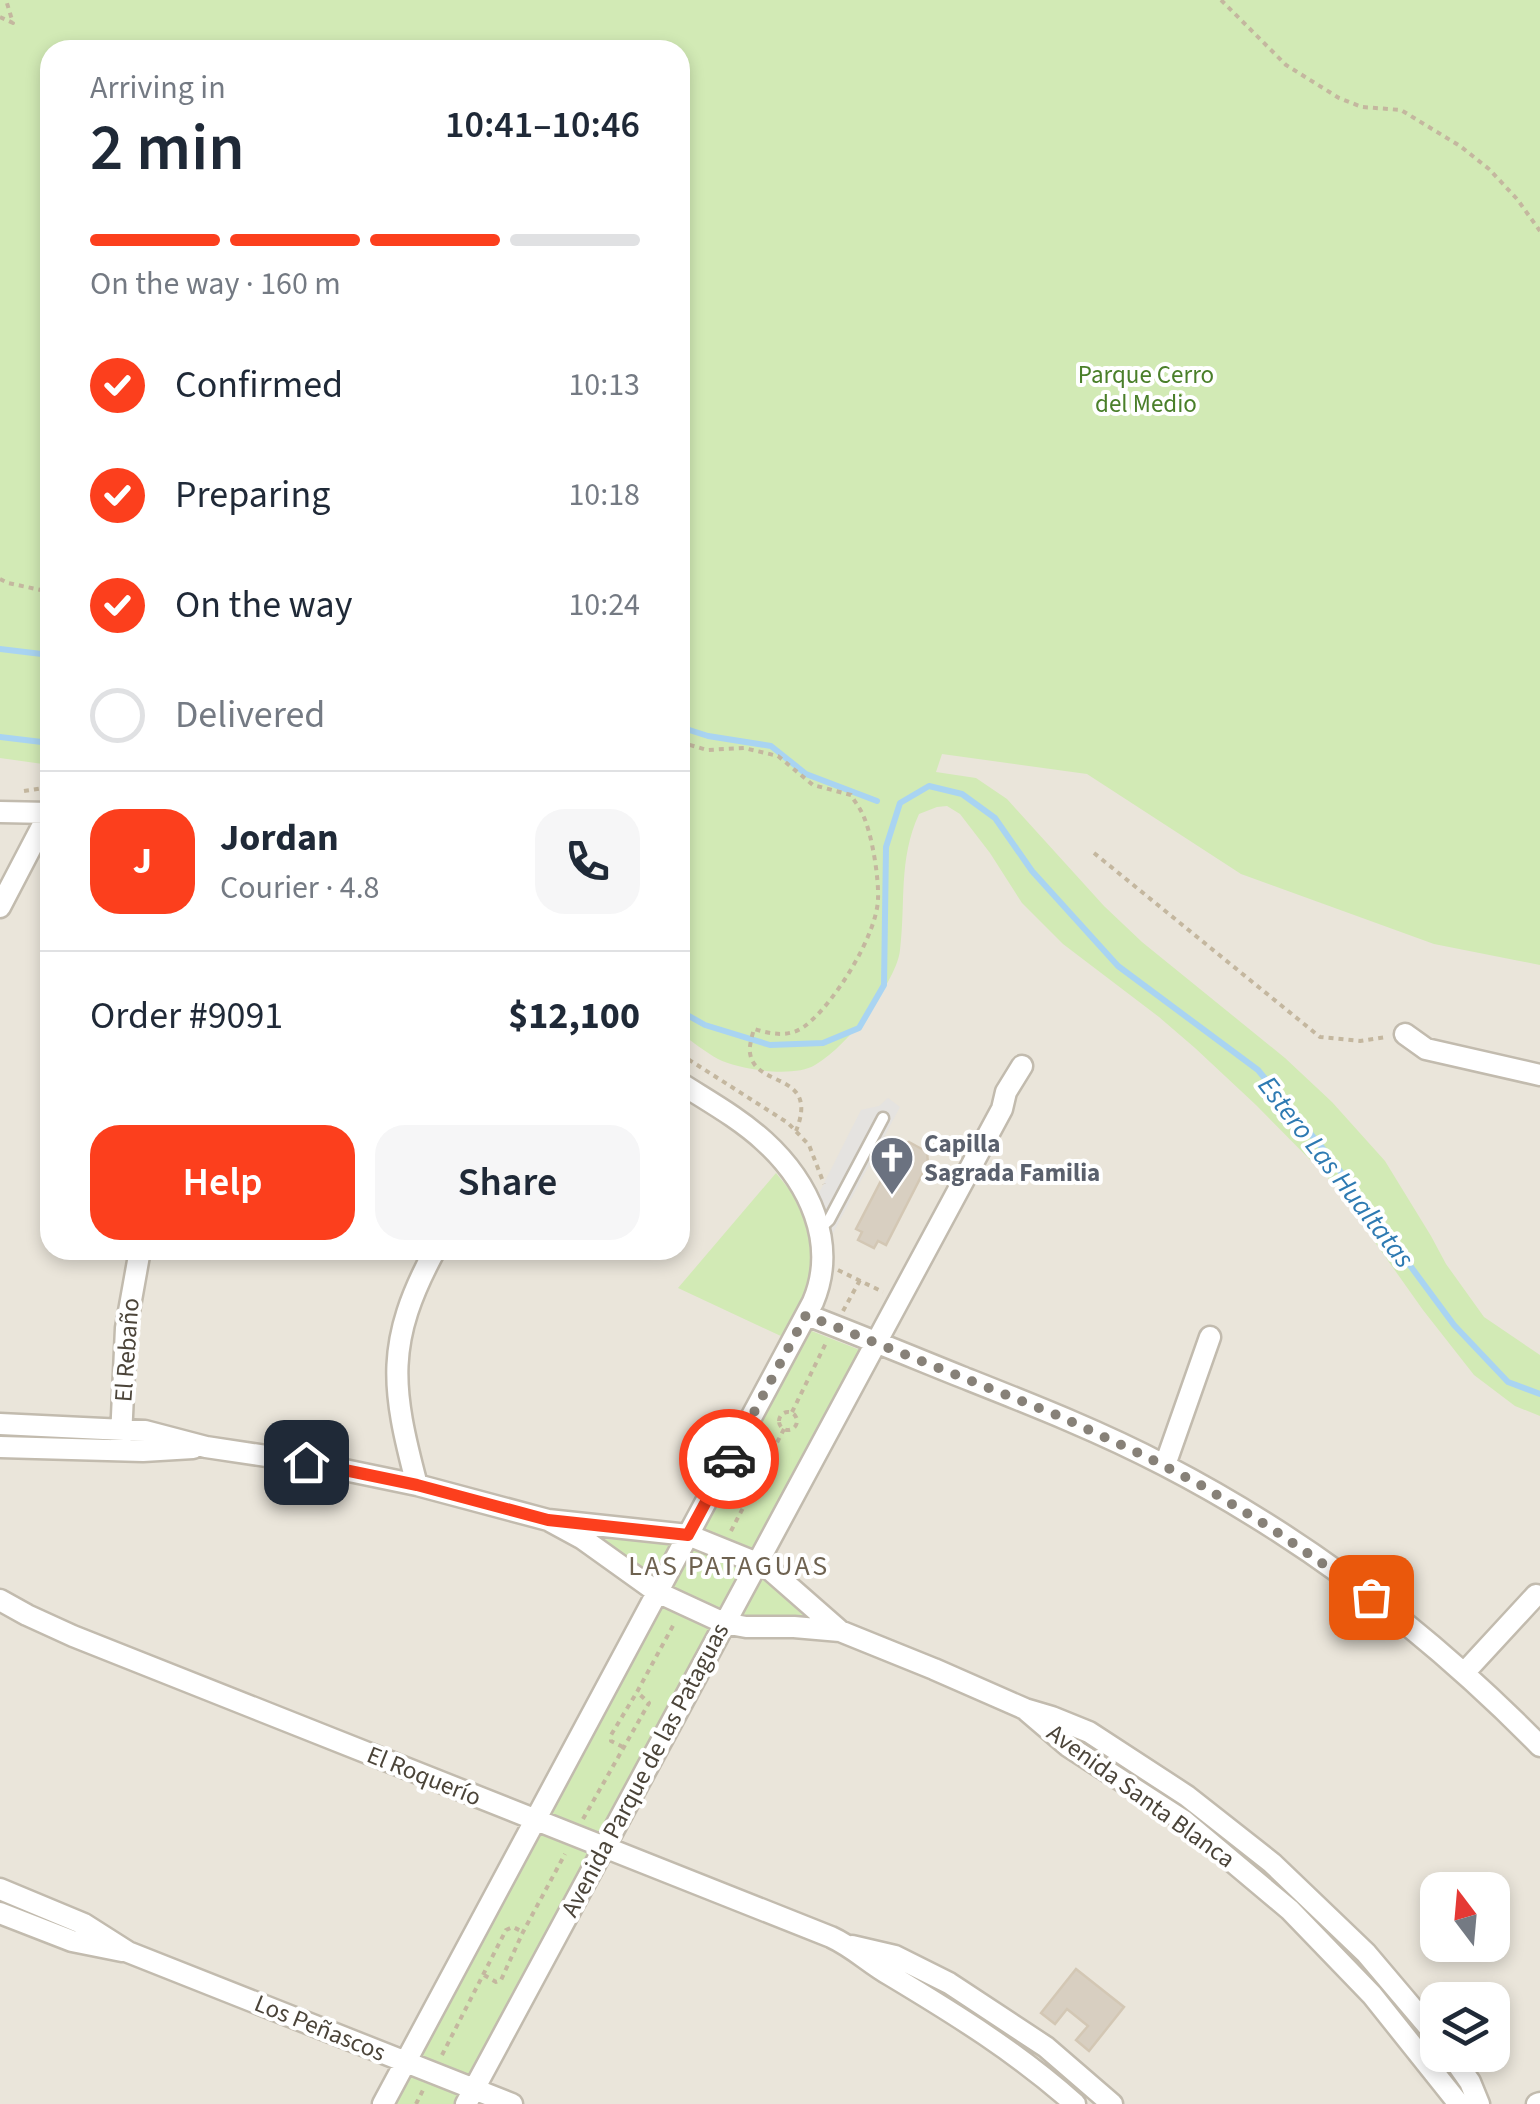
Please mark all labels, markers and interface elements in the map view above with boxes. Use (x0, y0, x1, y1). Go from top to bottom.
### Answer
text: Arriving in (90, 65, 226, 111)
text: 10:41–10:46 (445, 98, 640, 152)
text: 2 min (90, 102, 245, 195)
text: On the way · 160 m (90, 261, 341, 307)
park label: Parque Cerro del Medio (1078, 357, 1214, 422)
icon: check (90, 358, 145, 413)
text: Confirmed (175, 358, 343, 412)
text: 10:13 (568, 362, 640, 408)
icon: check (90, 468, 145, 523)
text: Preparing (175, 468, 330, 522)
text: 10:18 (568, 472, 640, 518)
icon: check (90, 578, 145, 633)
text: On the way (175, 578, 352, 632)
text: 10:24 (568, 582, 640, 628)
text: Delivered (175, 688, 325, 742)
button: phone (535, 809, 640, 914)
text: Jordan (220, 811, 339, 865)
text: J (133, 834, 152, 888)
text: Courier · 4.8 (220, 865, 380, 911)
text: Order #9091 (90, 989, 283, 1043)
text: $12,100 (508, 989, 640, 1043)
water label: Estero Las Hualtatas (1248, 1067, 1424, 1277)
button: Help (90, 1125, 355, 1240)
button: Share (375, 1125, 640, 1240)
place label: Capilla Sagrada Familia (924, 1126, 1100, 1191)
church icon: Capilla Sagrada Familia (869, 1135, 915, 1196)
street label: El Rebaño (105, 1297, 149, 1403)
courier (679, 1409, 779, 1509)
pin (264, 1420, 349, 1505)
icon: car (702, 1432, 757, 1487)
icon: home (279, 1435, 334, 1490)
district label: LAS PATAGUAS (628, 1546, 830, 1586)
pin (1329, 1555, 1414, 1640)
icon: bag (1344, 1570, 1399, 1625)
street label: Avenida Parque de las Pataguas (552, 1617, 738, 1923)
street label: Avenida Santa Blanca (1039, 1715, 1243, 1877)
street label: El Roquerío (361, 1737, 487, 1815)
north arrow (1420, 1872, 1510, 1962)
map controls (1420, 1872, 1510, 2072)
button: layers (1420, 1982, 1510, 2072)
street label: Los Peñascos (249, 1985, 391, 2071)

